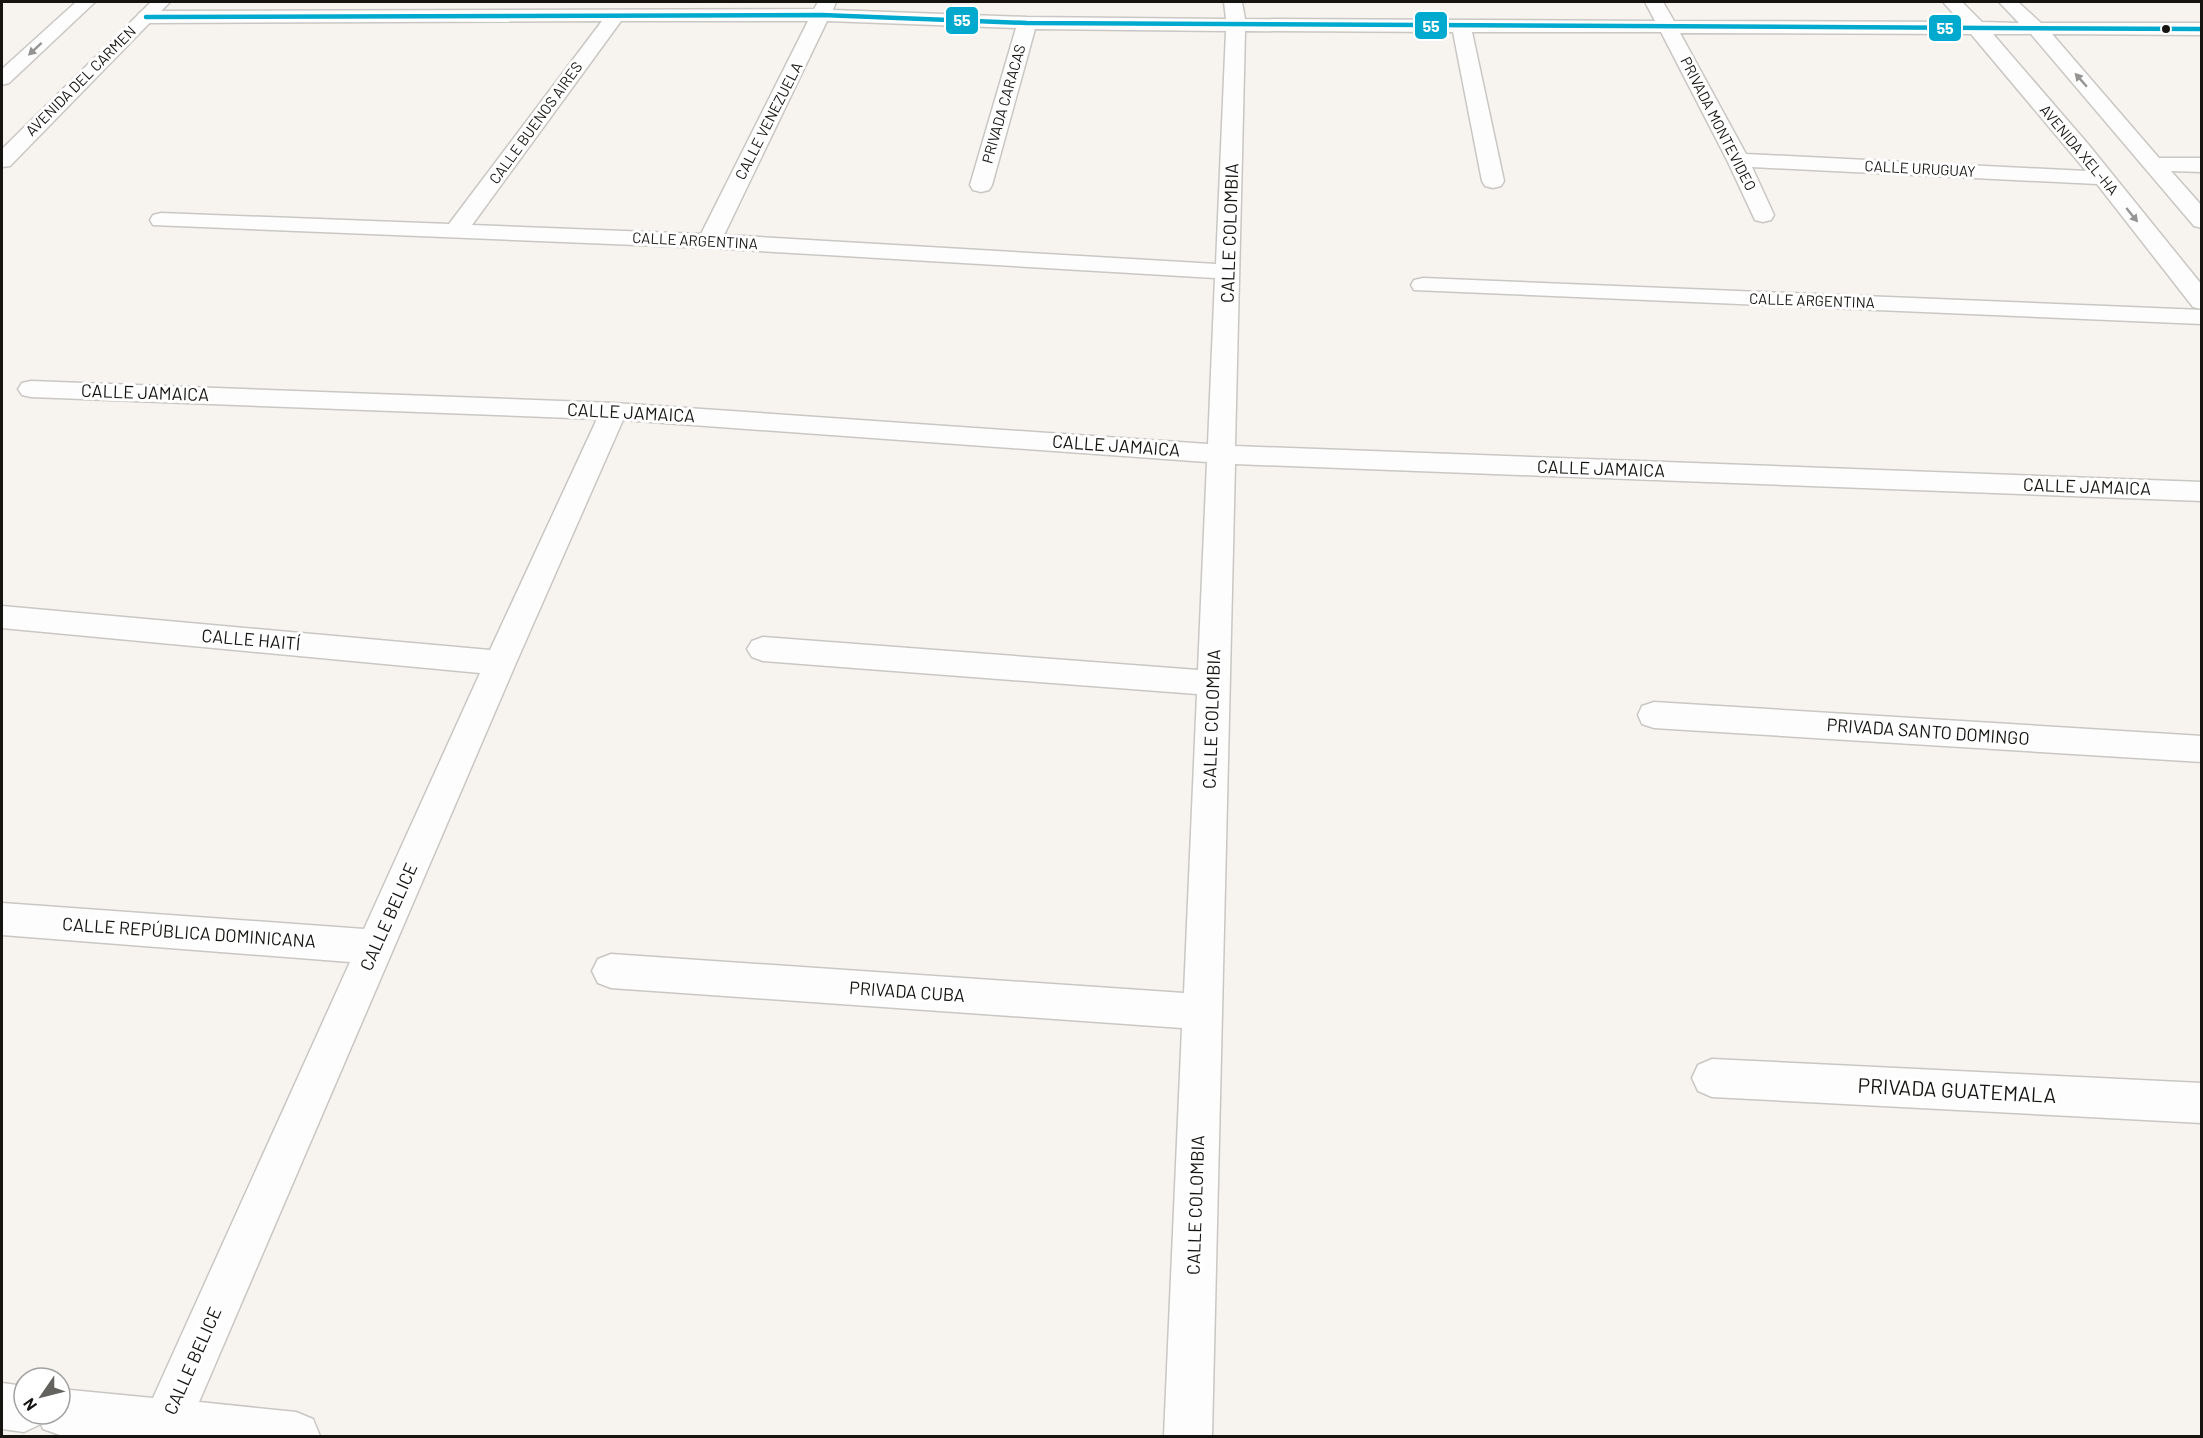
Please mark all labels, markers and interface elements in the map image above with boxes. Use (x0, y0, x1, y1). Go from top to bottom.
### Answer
line badge: 55 (945, 6, 979, 35)
text: 55 (953, 10, 971, 29)
line badge: 55 (1414, 11, 1448, 40)
line badge: 55 (1928, 14, 1962, 42)
text: 55 (1422, 16, 1440, 35)
text: 55 (1936, 18, 1954, 37)
street label: AVENIDA DEL CARMEN (21, 21, 139, 139)
unlabelled marker (2160, 23, 2172, 35)
one-way arrow (27, 42, 42, 56)
street label: PRIVADA CARACAS (977, 42, 1029, 165)
street label: PRIVADA MONTEVIDEO (1677, 54, 1760, 194)
street label: CALLE BUENOS AIRES (485, 58, 586, 187)
street label: CALLE VENEZUELA (731, 59, 805, 182)
one-way arrow (2075, 73, 2088, 88)
street label: AVENIDA XEL-HA (2037, 101, 2123, 198)
street label: CALLE URUGUAY (1864, 156, 1976, 180)
street label: CALLE COLOMBIA (1216, 163, 1242, 303)
one-way arrow (2125, 207, 2138, 223)
street label: CALLE ARGENTINA (632, 228, 758, 252)
street label: CALLE ARGENTINA (1749, 289, 1875, 311)
street label: CALLE JAMAICA (81, 379, 210, 405)
street label: CALLE JAMAICA (566, 398, 696, 426)
street label: CALLE JAMAICA (1051, 430, 1181, 460)
street label: CALLE JAMAICA (1537, 455, 1666, 481)
street label: CALLE JAMAICA (2023, 473, 2152, 499)
street label: CALLE HAITÍ (201, 624, 301, 654)
street label: CALLE COLOMBIA (1198, 649, 1224, 789)
street label: PRIVADA SANTO DOMINGO (1826, 713, 2030, 749)
street label: CALLE BELICE (355, 859, 422, 974)
street label: CALLE REPÚBLICA DOMINICANA (62, 912, 317, 952)
street label: PRIVADA CUBA (849, 976, 966, 1006)
street label: PRIVADA GUATEMALA (1857, 1072, 2057, 1107)
street label: CALLE COLOMBIA (1182, 1135, 1208, 1275)
street label: CALLE BELICE (159, 1303, 226, 1418)
north arrow (12, 1366, 72, 1426)
text: N (18, 1395, 40, 1415)

